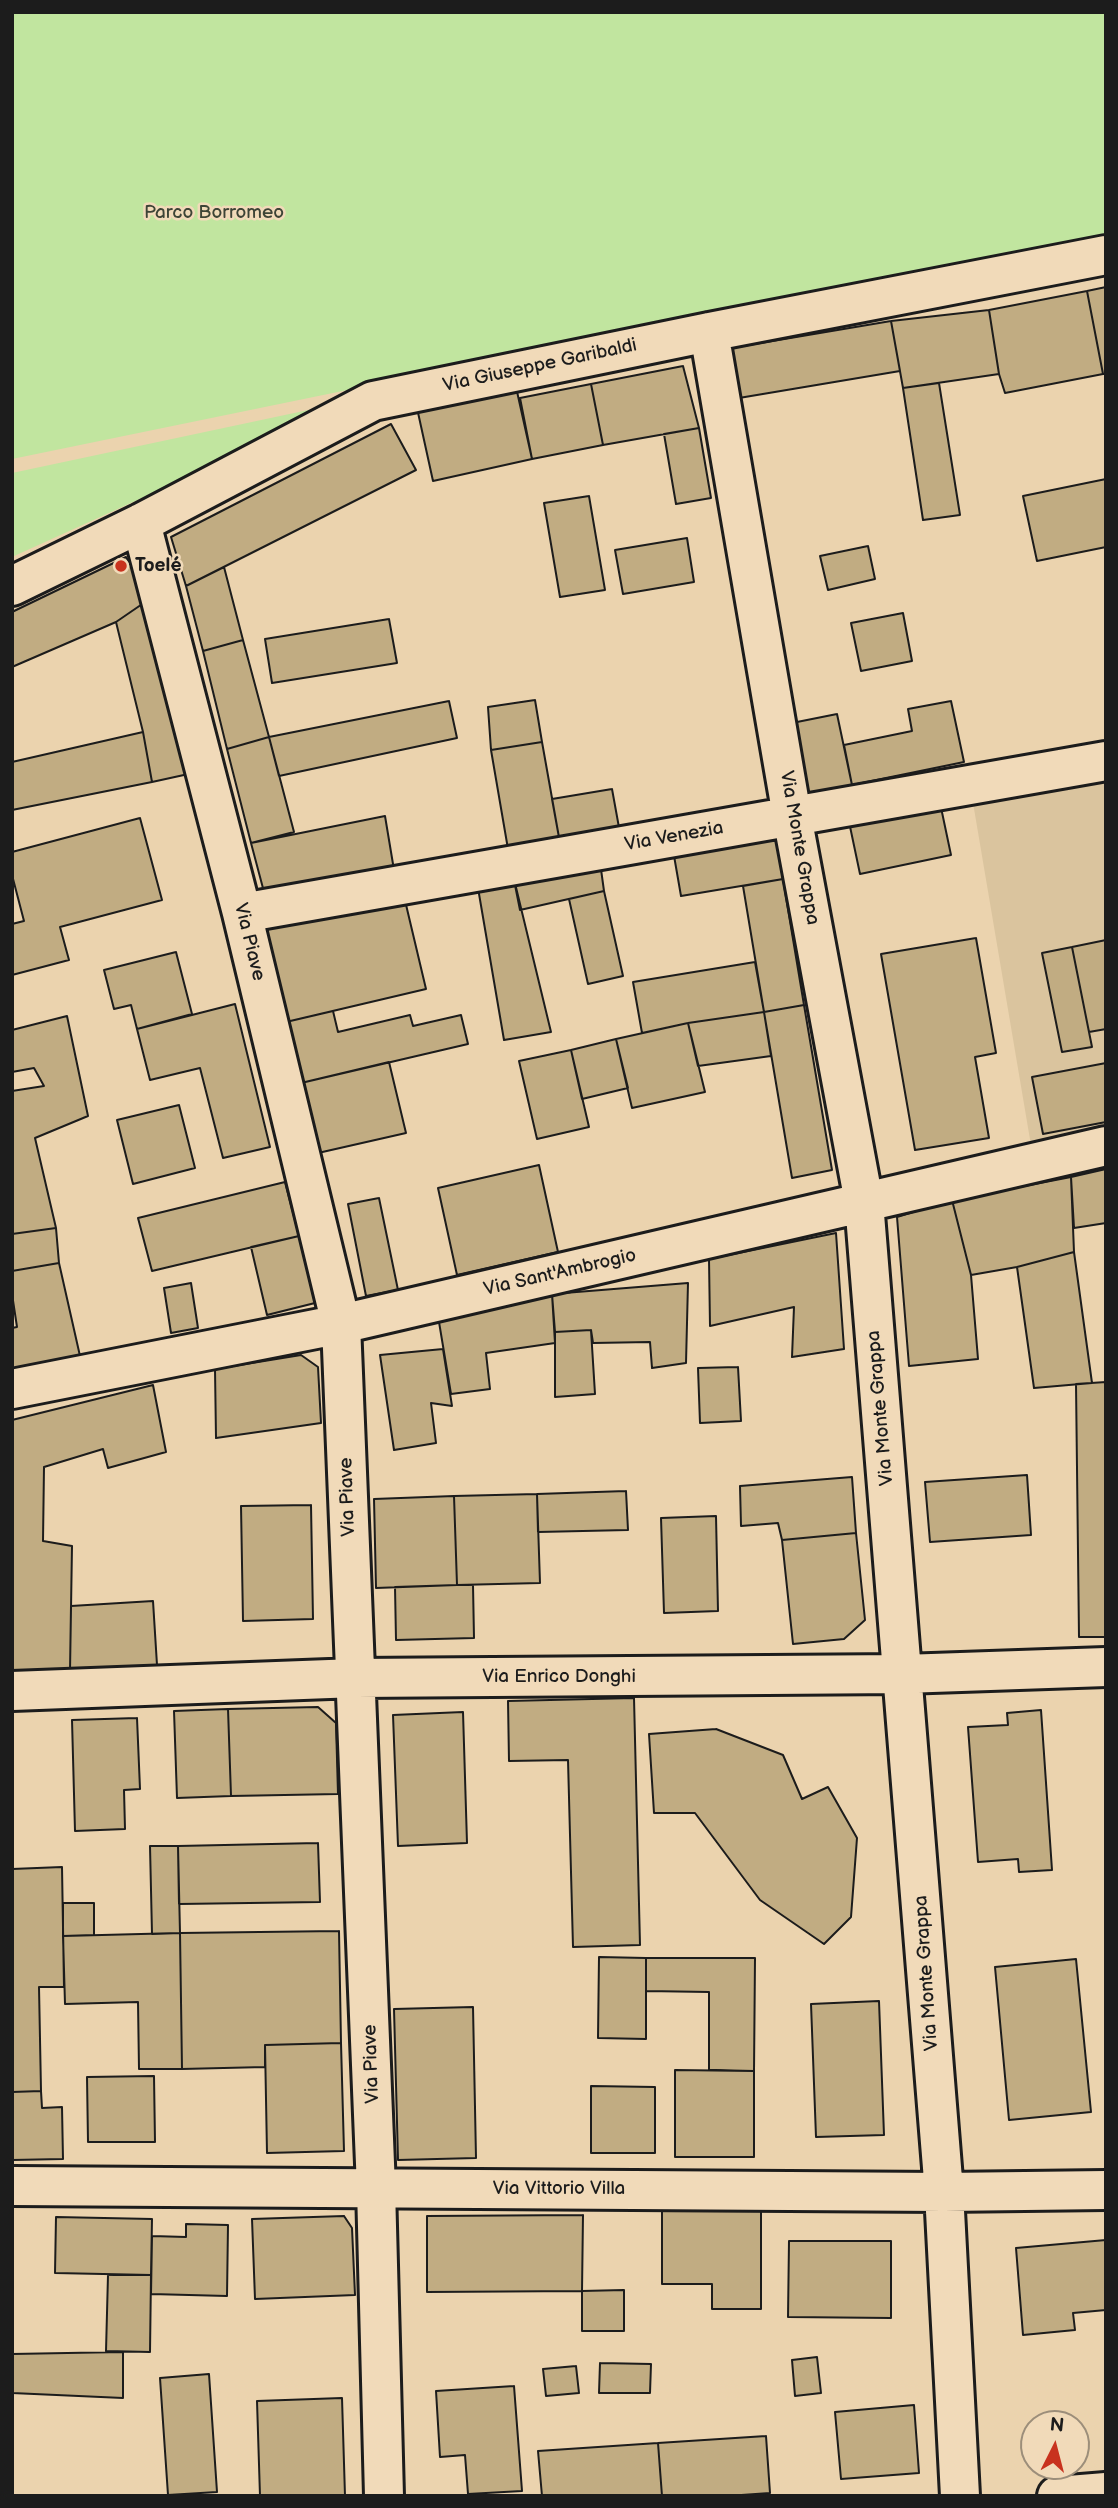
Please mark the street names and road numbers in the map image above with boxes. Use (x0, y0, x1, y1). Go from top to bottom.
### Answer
street label: Via Giuseppe Garibaldi (441, 334, 639, 398)
street label: Via Monte Grappa (774, 769, 824, 927)
street label: Via Venezia (623, 817, 725, 857)
street label: Via Piave (228, 901, 270, 983)
street label: Via Sant'Ambrogio (482, 1244, 638, 1302)
street label: Via Monte Grappa (863, 1329, 899, 1487)
street label: Via Piave (335, 1457, 361, 1537)
street label: Via Enrico Donghi (482, 1666, 636, 1688)
street label: Via Monte Grappa (910, 1894, 944, 2052)
street label: Via Piave (359, 2024, 385, 2104)
street label: Via Vittorio Villa (493, 2178, 625, 2200)

